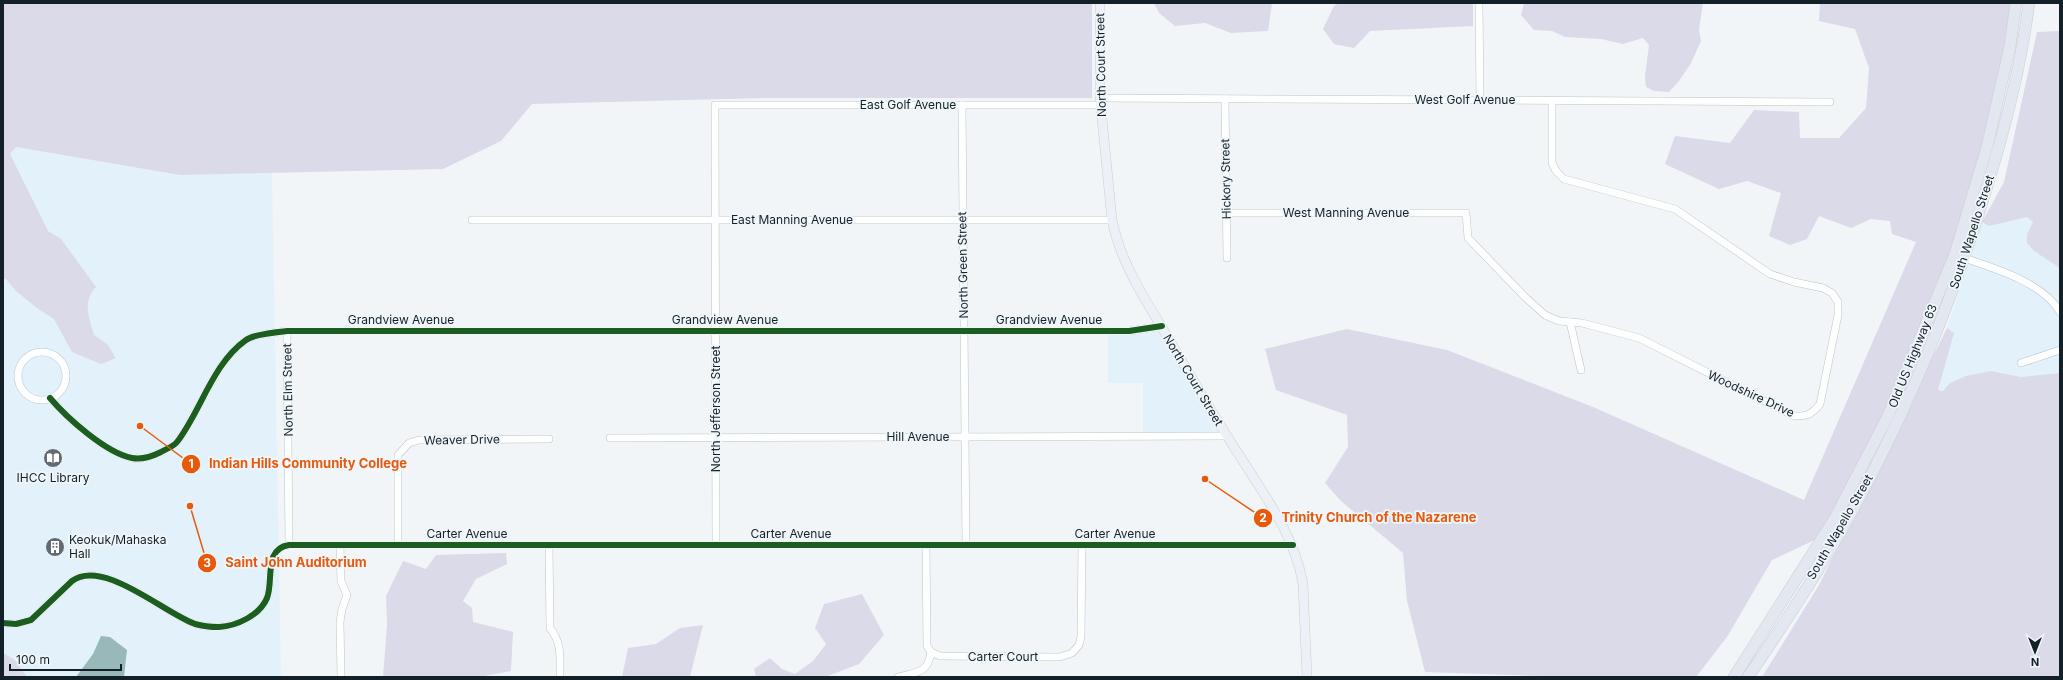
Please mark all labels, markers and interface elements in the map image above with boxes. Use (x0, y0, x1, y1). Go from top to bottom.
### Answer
street label: North Court Street (1092, 13, 1109, 117)
street label: West Golf Avenue (1415, 92, 1515, 107)
street label: East Golf Avenue (860, 97, 956, 112)
street label: Hickory Street (1217, 138, 1234, 220)
street label: South Wapello Street (1946, 173, 1997, 291)
street label: West Manning Avenue (1283, 205, 1409, 220)
street label: North Green Street (954, 211, 971, 319)
street label: East Manning Avenue (731, 212, 853, 227)
street label: Old US Highway 63 (1885, 302, 1940, 410)
street label: Grandview Avenue (348, 312, 454, 327)
street label: Grandview Avenue (672, 312, 778, 327)
street label: Grandview Avenue (996, 312, 1102, 327)
street label: North Court Street (1160, 331, 1227, 428)
street label: North Elm Street (279, 343, 296, 437)
street label: North Jefferson Street (708, 346, 723, 472)
street label: Woodshire Drive (1706, 367, 1797, 420)
street label: Hill Avenue (886, 429, 950, 444)
street label: Weaver Drive (424, 431, 500, 448)
library icon: IHCC Library (42, 447, 64, 469)
callout: Indian Hills Community College (181, 451, 415, 476)
text: Indian Hills Community College (209, 455, 407, 471)
text: 1 (188, 456, 194, 471)
place label: IHCC Library (17, 470, 90, 485)
street label: South Wapello Street (1803, 471, 1876, 582)
callout: Trinity Church of the Nazarene (1253, 505, 1484, 530)
text: Trinity Church of the Nazarene (1282, 509, 1477, 525)
text: 2 (1259, 510, 1267, 525)
street label: Carter Avenue (426, 526, 508, 541)
street label: Carter Avenue (750, 526, 832, 541)
street label: Carter Avenue (1074, 526, 1156, 541)
place label: Keokuk/Mahaska Hall (69, 532, 166, 561)
building icon: Keokuk/Mahaska Hall (44, 536, 66, 558)
callout: Saint John Auditorium (197, 550, 374, 575)
text: Saint John Auditorium (225, 554, 367, 570)
text: 3 (203, 555, 211, 570)
north arrow (2015, 632, 2055, 672)
scale bar (10, 646, 121, 672)
street label: Carter Court (968, 649, 1038, 664)
text: 100 m (16, 652, 50, 667)
text: N (2031, 655, 2039, 669)

